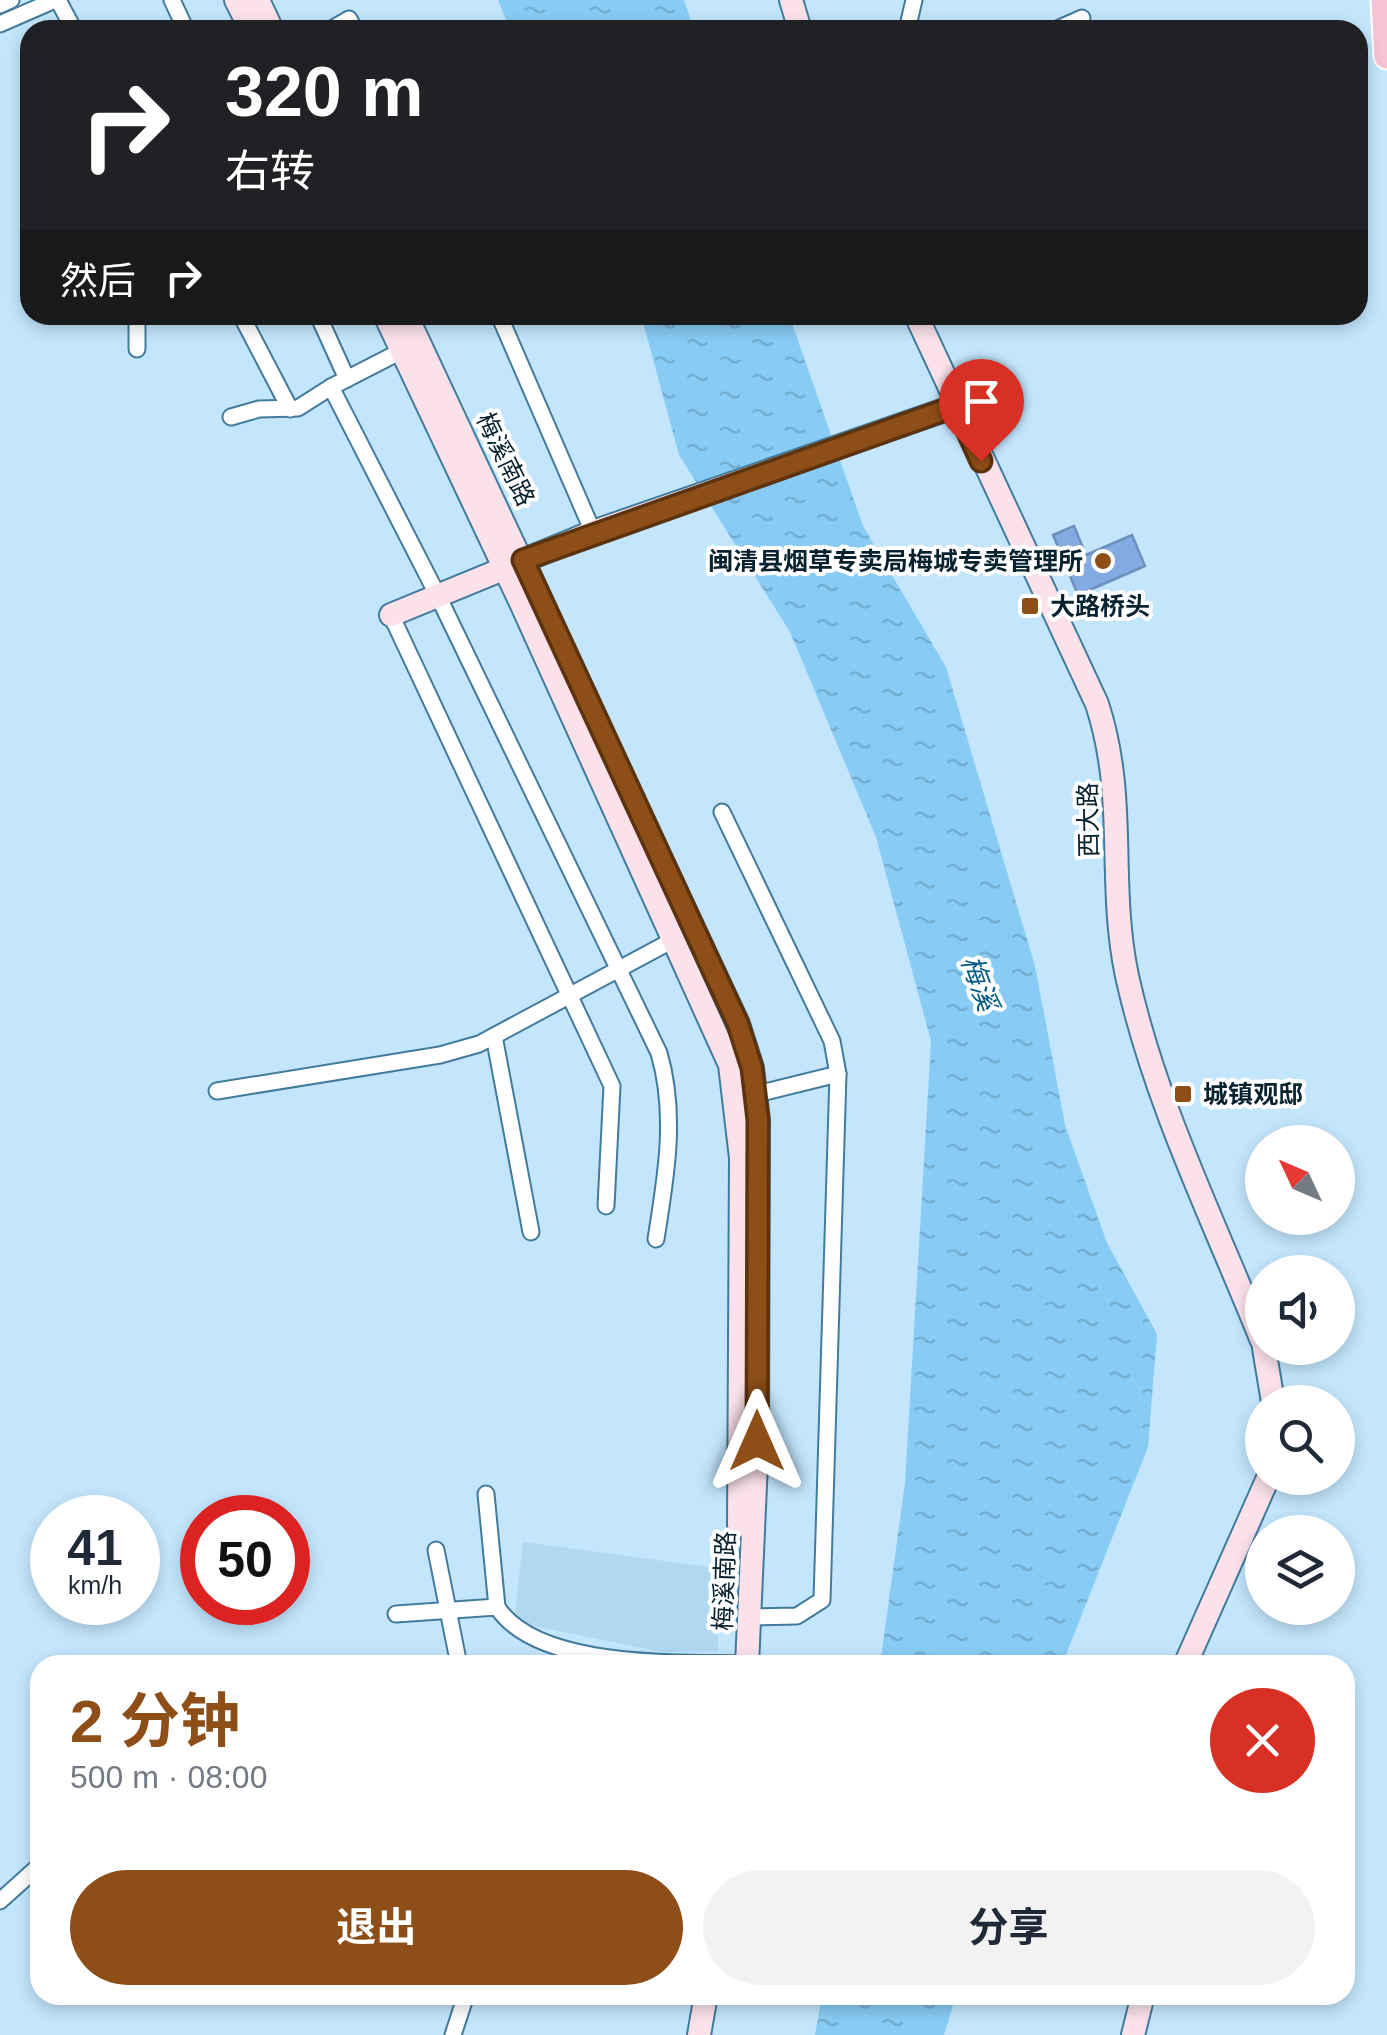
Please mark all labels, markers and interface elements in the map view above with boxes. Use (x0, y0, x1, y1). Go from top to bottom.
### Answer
text: 320 m (225, 53, 423, 131)
icon: right (60, 60, 190, 190)
text: 右转 (225, 146, 315, 197)
icon: right (156, 250, 211, 305)
text: 然后 (60, 260, 136, 302)
pin (939, 359, 1024, 462)
icon: arrive (954, 374, 1009, 429)
street label: 梅溪南路 (471, 408, 541, 510)
place label: 闽清县烟草专卖局梅城专卖管理所 (708, 547, 1083, 575)
marker: 闽清县烟草专卖局梅城专卖管理所 (1092, 550, 1114, 572)
place label: 大路桥头 (1050, 592, 1150, 620)
marker: 大路桥头 (1019, 595, 1041, 617)
street label: 西大路 (1073, 782, 1103, 858)
water label: 梅溪 (955, 952, 1005, 1018)
place label: 城镇观邸 (1203, 1080, 1303, 1108)
marker: 城镇观邸 (1172, 1083, 1194, 1105)
north arrow (1245, 1125, 1355, 1235)
map controls (1245, 1125, 1355, 1625)
button: sound (1245, 1255, 1355, 1365)
button: search (1245, 1385, 1355, 1495)
position arrow (705, 1389, 809, 1493)
speed limit sign: 50 (180, 1495, 310, 1625)
button: layers (1245, 1515, 1355, 1625)
text: 41 (67, 1520, 123, 1576)
street label: 梅溪南路 (708, 1531, 740, 1631)
text: km/h (68, 1571, 122, 1599)
text: 2 分钟 (70, 1688, 240, 1755)
button: close (1210, 1688, 1315, 1793)
text: 500 m · 08:00 (70, 1759, 267, 1795)
button: 退出 (70, 1870, 683, 1985)
button: 分享 (703, 1870, 1315, 1985)

